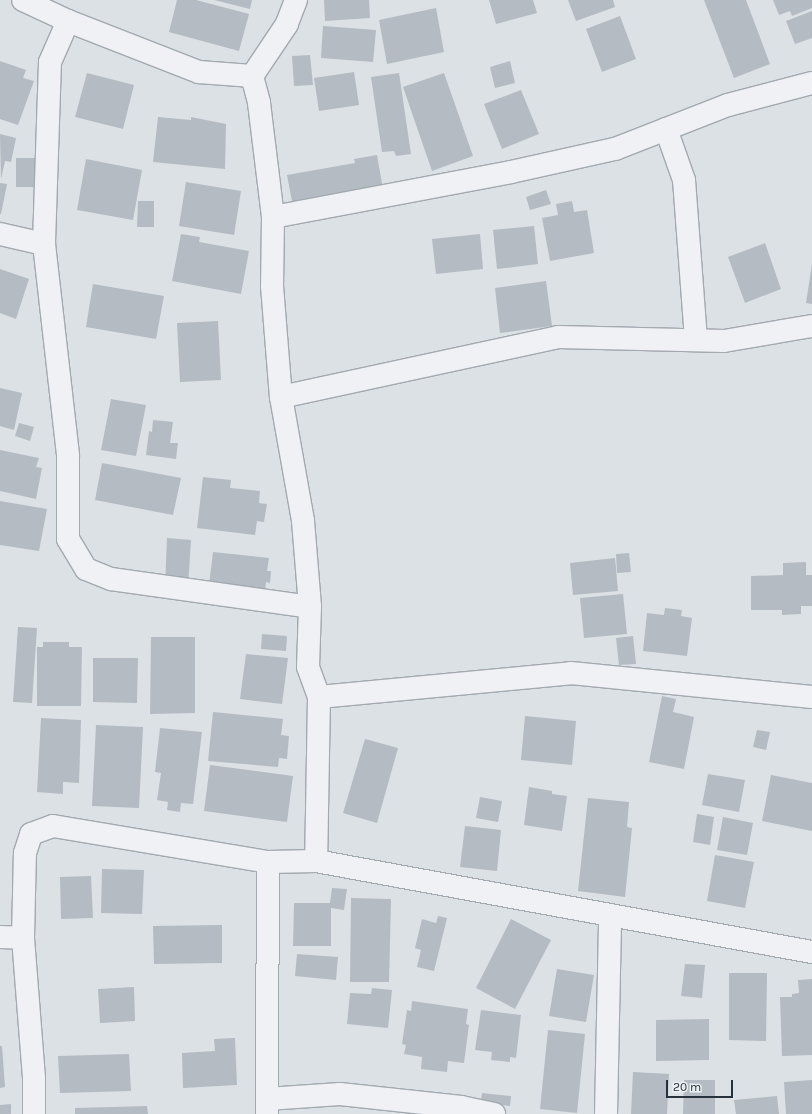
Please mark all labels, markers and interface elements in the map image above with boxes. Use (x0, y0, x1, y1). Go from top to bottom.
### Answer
scale bar (668, 1072, 735, 1098)
text: 20 m (673, 1080, 701, 1094)

